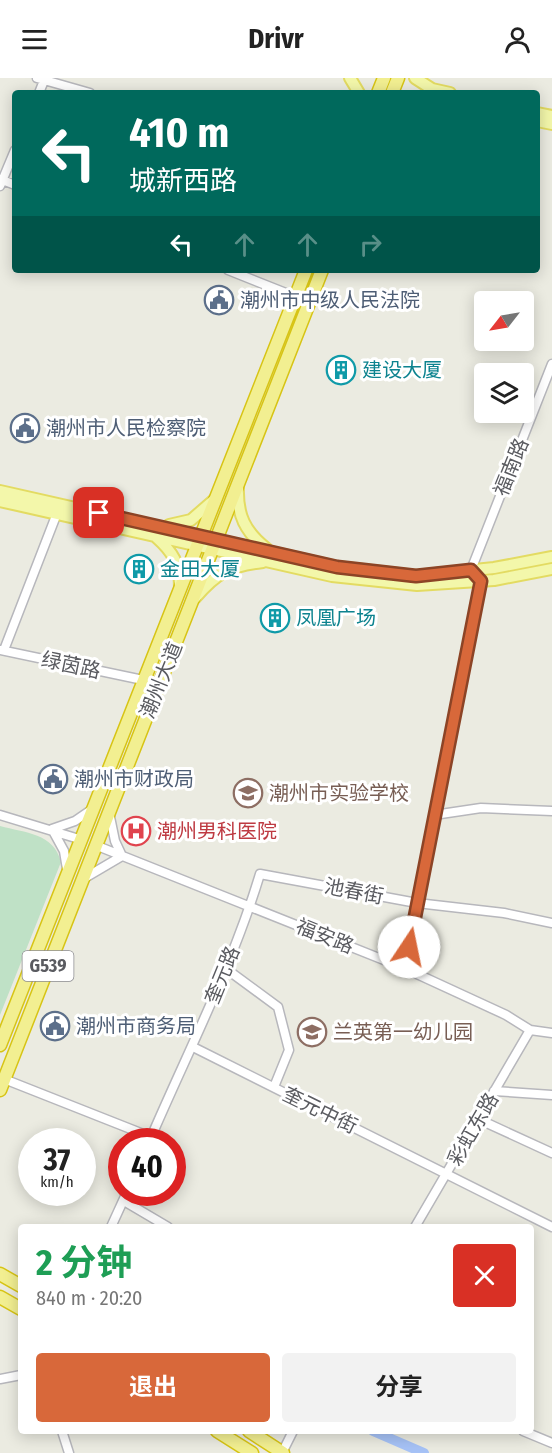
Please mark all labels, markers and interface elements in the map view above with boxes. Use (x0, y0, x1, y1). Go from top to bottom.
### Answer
icon: menu (18, 23, 51, 56)
text: Drivr (248, 23, 304, 55)
icon: person (501, 23, 534, 56)
text: 410 m (129, 108, 229, 158)
icon: left (30, 114, 108, 192)
text: 城新西路 (129, 165, 237, 197)
icon: left (165, 228, 198, 261)
icon: ahead (228, 228, 261, 261)
icon: ahead (291, 228, 324, 261)
icon: right (354, 228, 387, 261)
public building icon: 潮州市中级人民法院 (203, 284, 235, 316)
place label: 潮州市中级人民法院 (240, 288, 420, 312)
north arrow (474, 291, 534, 351)
map controls (474, 291, 534, 423)
building icon: 建设大厦 (325, 354, 357, 386)
place label: 建设大厦 (362, 358, 442, 382)
button: layers (474, 363, 534, 423)
public building icon: 潮州市人民检察院 (9, 412, 41, 444)
place label: 潮州市人民检察院 (46, 416, 206, 440)
street label: 福南路 (489, 435, 533, 499)
pin (73, 487, 124, 538)
icon: arrive (82, 496, 115, 529)
building icon: 金田大厦 (123, 553, 155, 585)
place label: 金田大厦 (160, 557, 240, 581)
building icon: 凤凰广场 (259, 602, 291, 634)
place label: 凤凰广场 (296, 606, 376, 630)
street label: 潮州大道 (135, 638, 187, 722)
street label: 绿茵路 (39, 647, 103, 683)
public building icon: 潮州市财政局 (37, 763, 69, 795)
place label: 潮州市财政局 (74, 767, 194, 791)
school or university icon: 潮州市实验学校 (232, 777, 264, 809)
place label: 潮州市实验学校 (269, 781, 409, 805)
hospital icon: 潮州男科医院 (120, 815, 152, 847)
place label: 潮州男科医院 (157, 819, 277, 843)
street label: 池春街 (322, 873, 386, 909)
street label: 福安路 (293, 914, 357, 958)
position arrow (377, 915, 441, 979)
street label: 奎元路 (200, 943, 244, 1007)
road number: G539 (22, 951, 74, 981)
public building icon: 潮州市商务局 (39, 1010, 71, 1042)
place label: 潮州市商务局 (76, 1014, 196, 1038)
school or university icon: 兰英第一幼儿园 (296, 1016, 328, 1048)
place label: 兰英第一幼儿园 (333, 1020, 473, 1044)
street label: 奎元中街 (279, 1082, 361, 1138)
street label: 彩虹东路 (443, 1088, 503, 1170)
speed limit sign: 40 (108, 1128, 186, 1206)
text: 37 (44, 1142, 70, 1178)
text: km/h (40, 1173, 74, 1191)
text: 2 分钟 (36, 1241, 132, 1285)
button: close (453, 1244, 516, 1307)
text: 840 m · 20:20 (36, 1286, 143, 1310)
button: 退出 (36, 1353, 270, 1422)
button: 分享 (282, 1353, 516, 1422)

